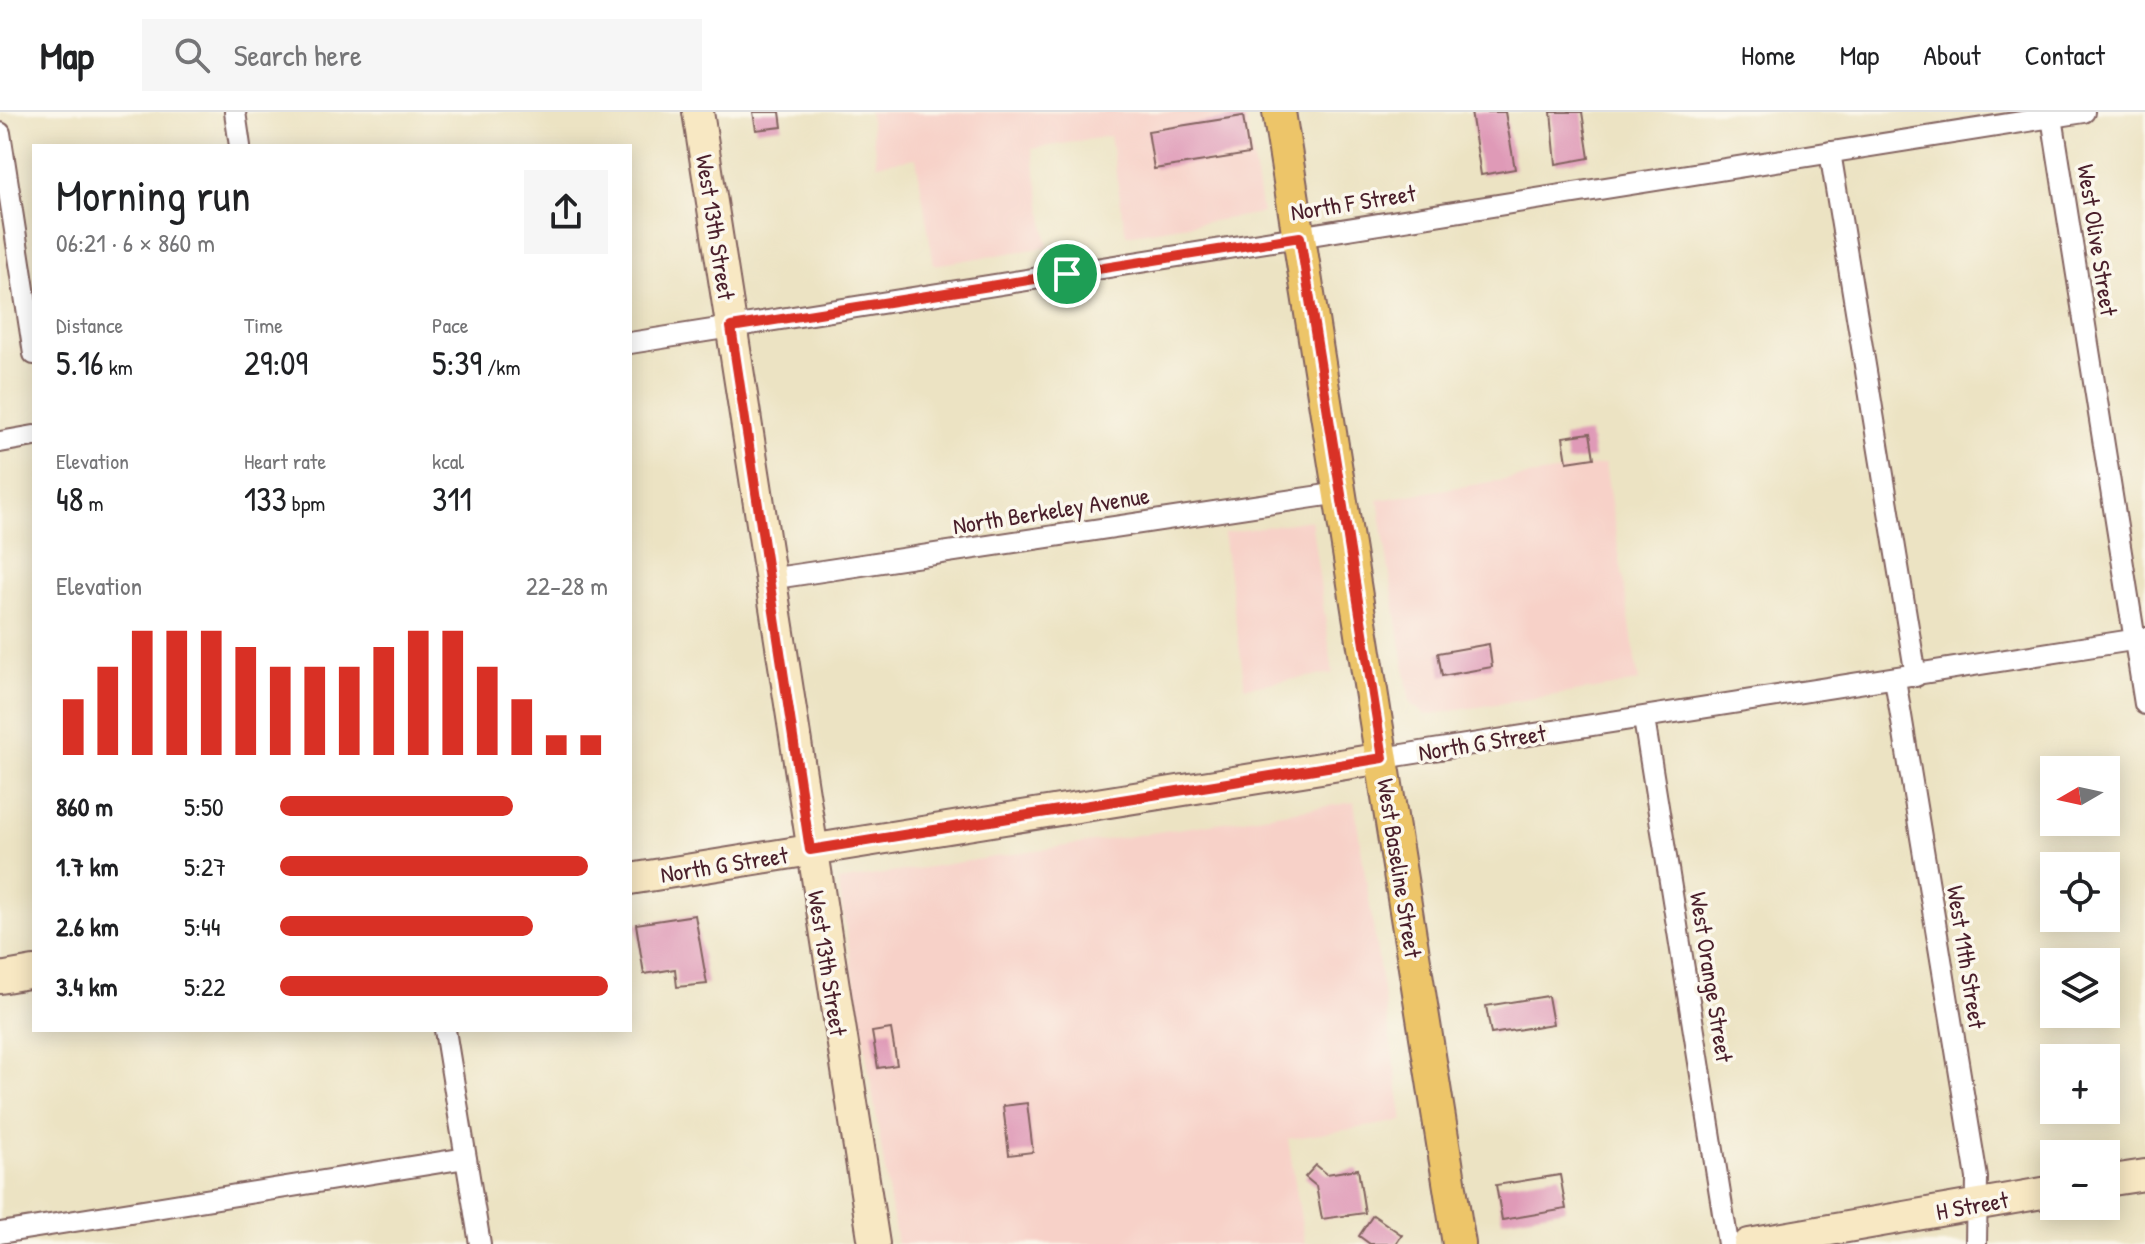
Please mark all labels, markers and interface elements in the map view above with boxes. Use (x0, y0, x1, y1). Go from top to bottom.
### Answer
search box (142, 19, 702, 91)
text: Map (40, 29, 94, 81)
icon: search (170, 33, 214, 77)
text: Search here (234, 35, 362, 75)
text: Home (1741, 36, 1796, 74)
text: Map (1840, 36, 1879, 74)
text: About (1923, 36, 1981, 74)
text: Contact (2025, 36, 2105, 74)
street label: West 13th Street (689, 152, 743, 303)
street label: West Olive Street (2070, 162, 2126, 319)
text: Morning run (56, 165, 251, 225)
button: share (524, 170, 608, 254)
street label: North F Street (1288, 176, 1418, 228)
text: 06:21 · 6 × 860 m (56, 225, 215, 260)
pin (1033, 240, 1101, 308)
icon: arrive (1045, 252, 1089, 296)
text: Distance (56, 310, 123, 340)
text: Time (244, 310, 283, 340)
text: Pace (432, 310, 469, 340)
text: 5.16 (56, 340, 104, 386)
text: 29:09 (244, 340, 308, 386)
text: 5:39 (432, 340, 482, 386)
text: km (104, 352, 133, 382)
text: /km (482, 352, 520, 382)
text: Elevation (56, 446, 129, 476)
text: Heart rate (244, 446, 326, 476)
text: kcal (432, 446, 464, 476)
text: 48 (56, 476, 83, 522)
text: 133 (244, 476, 287, 522)
text: 311 (432, 476, 472, 522)
street label: North Berkeley Avenue (950, 479, 1152, 541)
text: m (83, 488, 104, 518)
text: bpm (287, 488, 325, 518)
text: Elevation (56, 568, 142, 603)
text: 22–28 m (526, 568, 608, 603)
street label: North G Street (1416, 716, 1549, 768)
north arrow (2040, 756, 2120, 836)
map controls (2040, 756, 2120, 1220)
street label: West Baseline Street (1370, 776, 1430, 961)
text: 860 m (56, 789, 113, 824)
text: 5:50 (184, 789, 224, 824)
street label: North G Street (658, 838, 791, 890)
text: 1.7 km (56, 849, 118, 884)
text: 5:27 (184, 849, 226, 884)
button: locate (2040, 852, 2120, 932)
street label: West 11th Street (1940, 883, 1994, 1032)
street label: West 13th Street (801, 888, 855, 1039)
street label: West Orange Street (1683, 890, 1741, 1065)
text: 2.6 km (56, 909, 119, 944)
text: 5:44 (184, 909, 221, 944)
button: layers (2040, 948, 2120, 1028)
text: 3.4 km (56, 969, 117, 1004)
text: 5:22 (184, 969, 225, 1004)
button: + (2040, 1044, 2120, 1124)
button: − (2040, 1140, 2120, 1220)
street label: H Street (1933, 1183, 2011, 1227)

